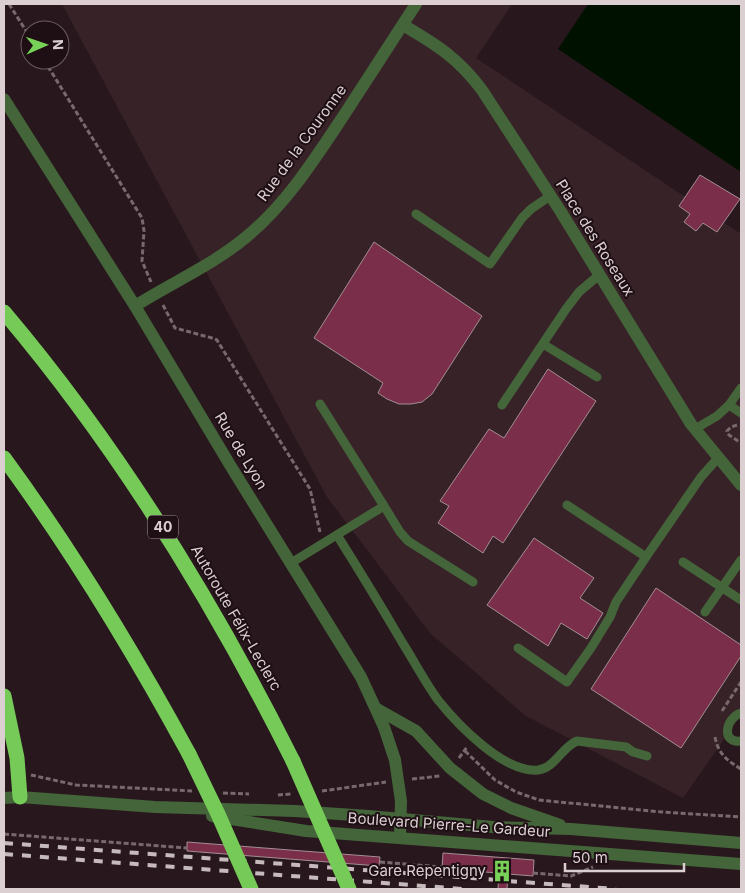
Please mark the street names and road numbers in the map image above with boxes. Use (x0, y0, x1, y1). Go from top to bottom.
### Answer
street label: Rue de la Couronne (253, 81, 350, 205)
street label: Place des Roseaux (552, 176, 639, 300)
street label: Rue de Lyon (211, 409, 272, 493)
road number: 40 (148, 516, 178, 538)
street label: Autoroute Félix-Leclerc (187, 541, 286, 694)
street label: Boulevard Pierre-Le Gardeur (347, 808, 551, 841)

